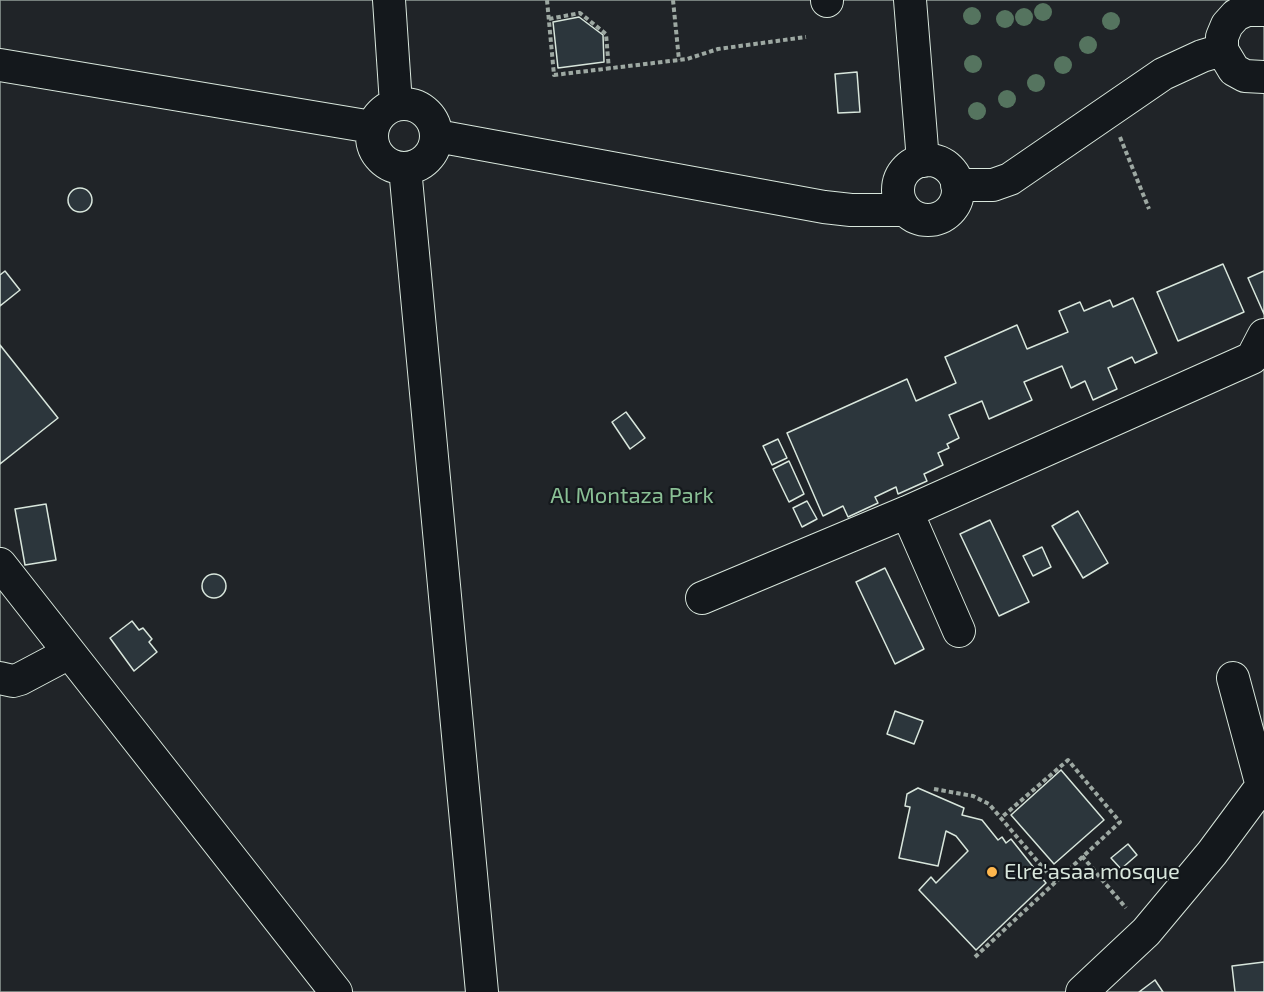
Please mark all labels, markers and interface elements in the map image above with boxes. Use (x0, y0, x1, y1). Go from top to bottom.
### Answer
park label: Al Montaza Park (550, 483, 714, 509)
place label: Elre'asaa mosque (1004, 859, 1180, 885)
marker: Elre'asaa mosque (985, 865, 999, 879)

